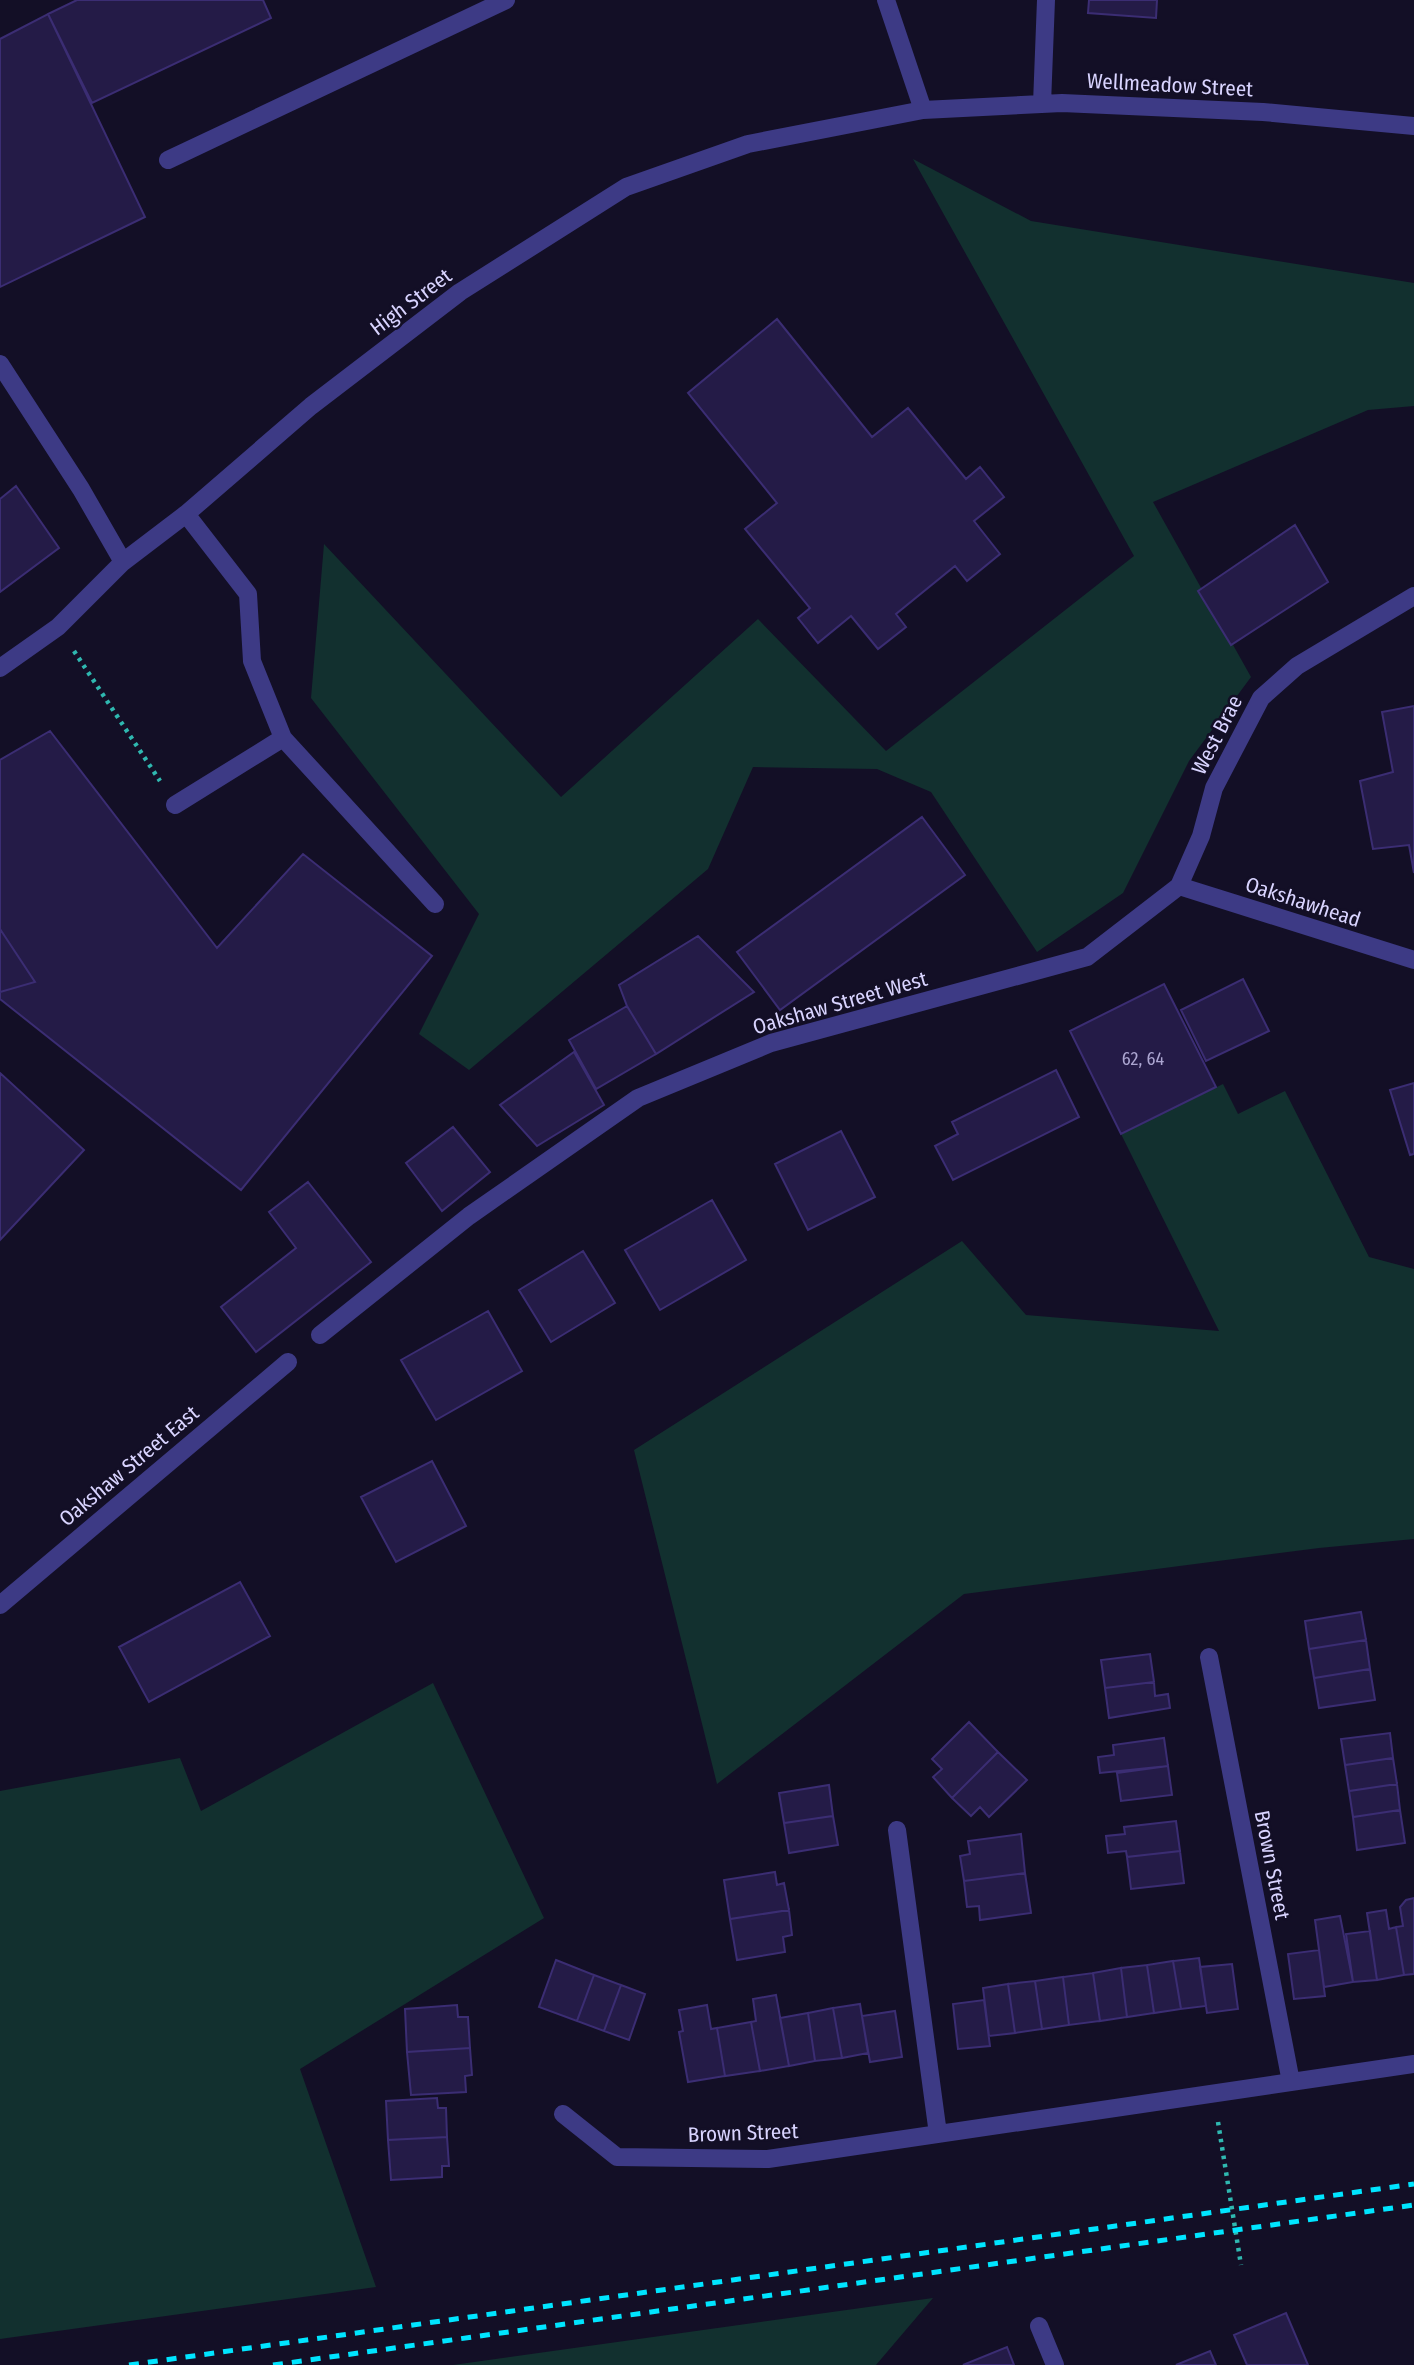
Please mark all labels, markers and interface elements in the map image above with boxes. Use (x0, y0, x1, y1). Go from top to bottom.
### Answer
street label: Wellmeadow Street (1086, 68, 1254, 102)
street label: High Street (365, 263, 457, 341)
street label: West Brae (1186, 691, 1248, 779)
street label: Oakshawhead (1242, 871, 1364, 933)
street label: Oakshaw Street West (750, 966, 930, 1040)
house number: 62, 64 (1122, 1048, 1164, 1070)
street label: Oakshaw Street East (54, 1400, 204, 1532)
street label: Brown Street (1249, 1808, 1295, 1922)
street label: Brown Street (687, 2118, 799, 2148)

